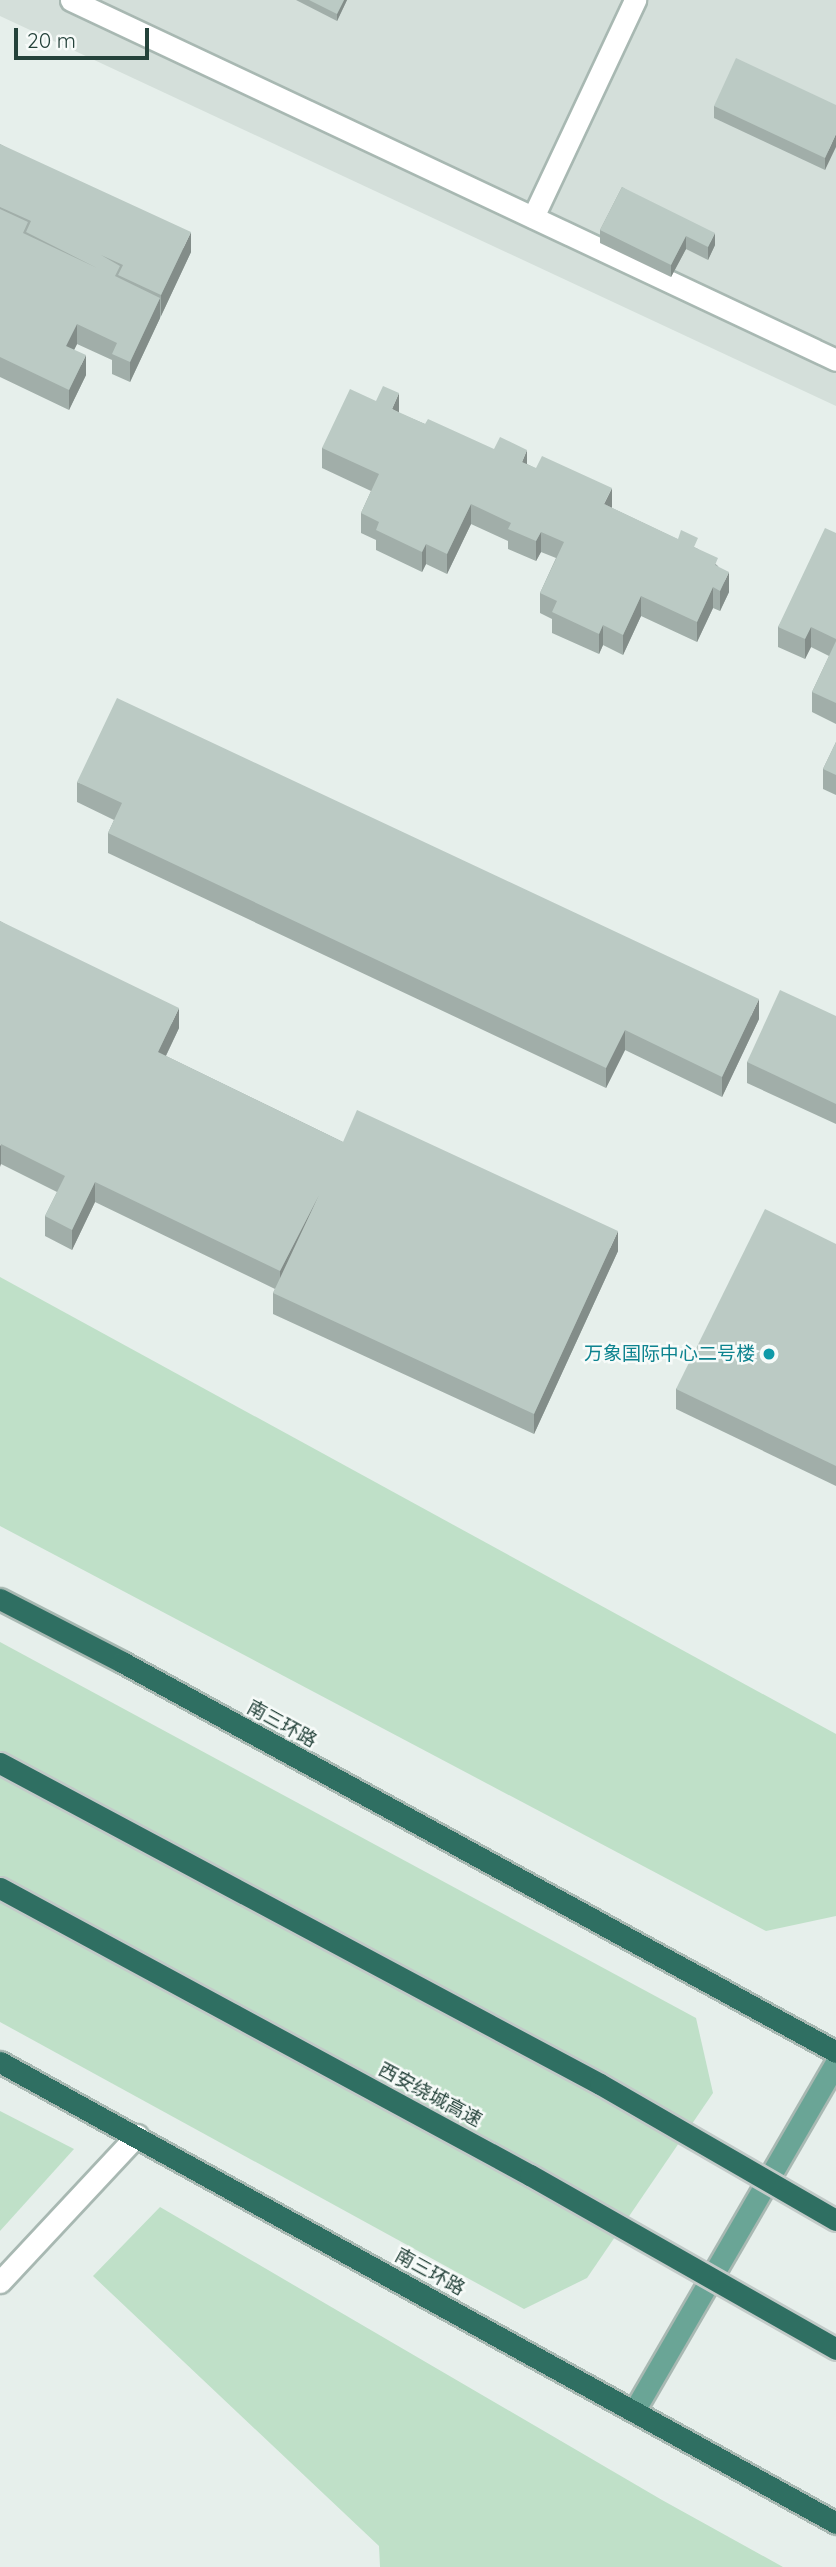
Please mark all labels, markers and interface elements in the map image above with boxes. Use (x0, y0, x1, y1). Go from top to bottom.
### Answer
scale bar (18, 14, 152, 58)
text: 20 m (27, 27, 76, 53)
place label: 万象国际中心二号楼 (584, 1343, 755, 1365)
marker: 万象国际中心二号楼 (761, 1346, 777, 1362)
street label: 南三环路 (243, 1696, 321, 1752)
street label: 西安绕城高速 (374, 2058, 486, 2132)
street label: 南三环路 (391, 2244, 469, 2300)

